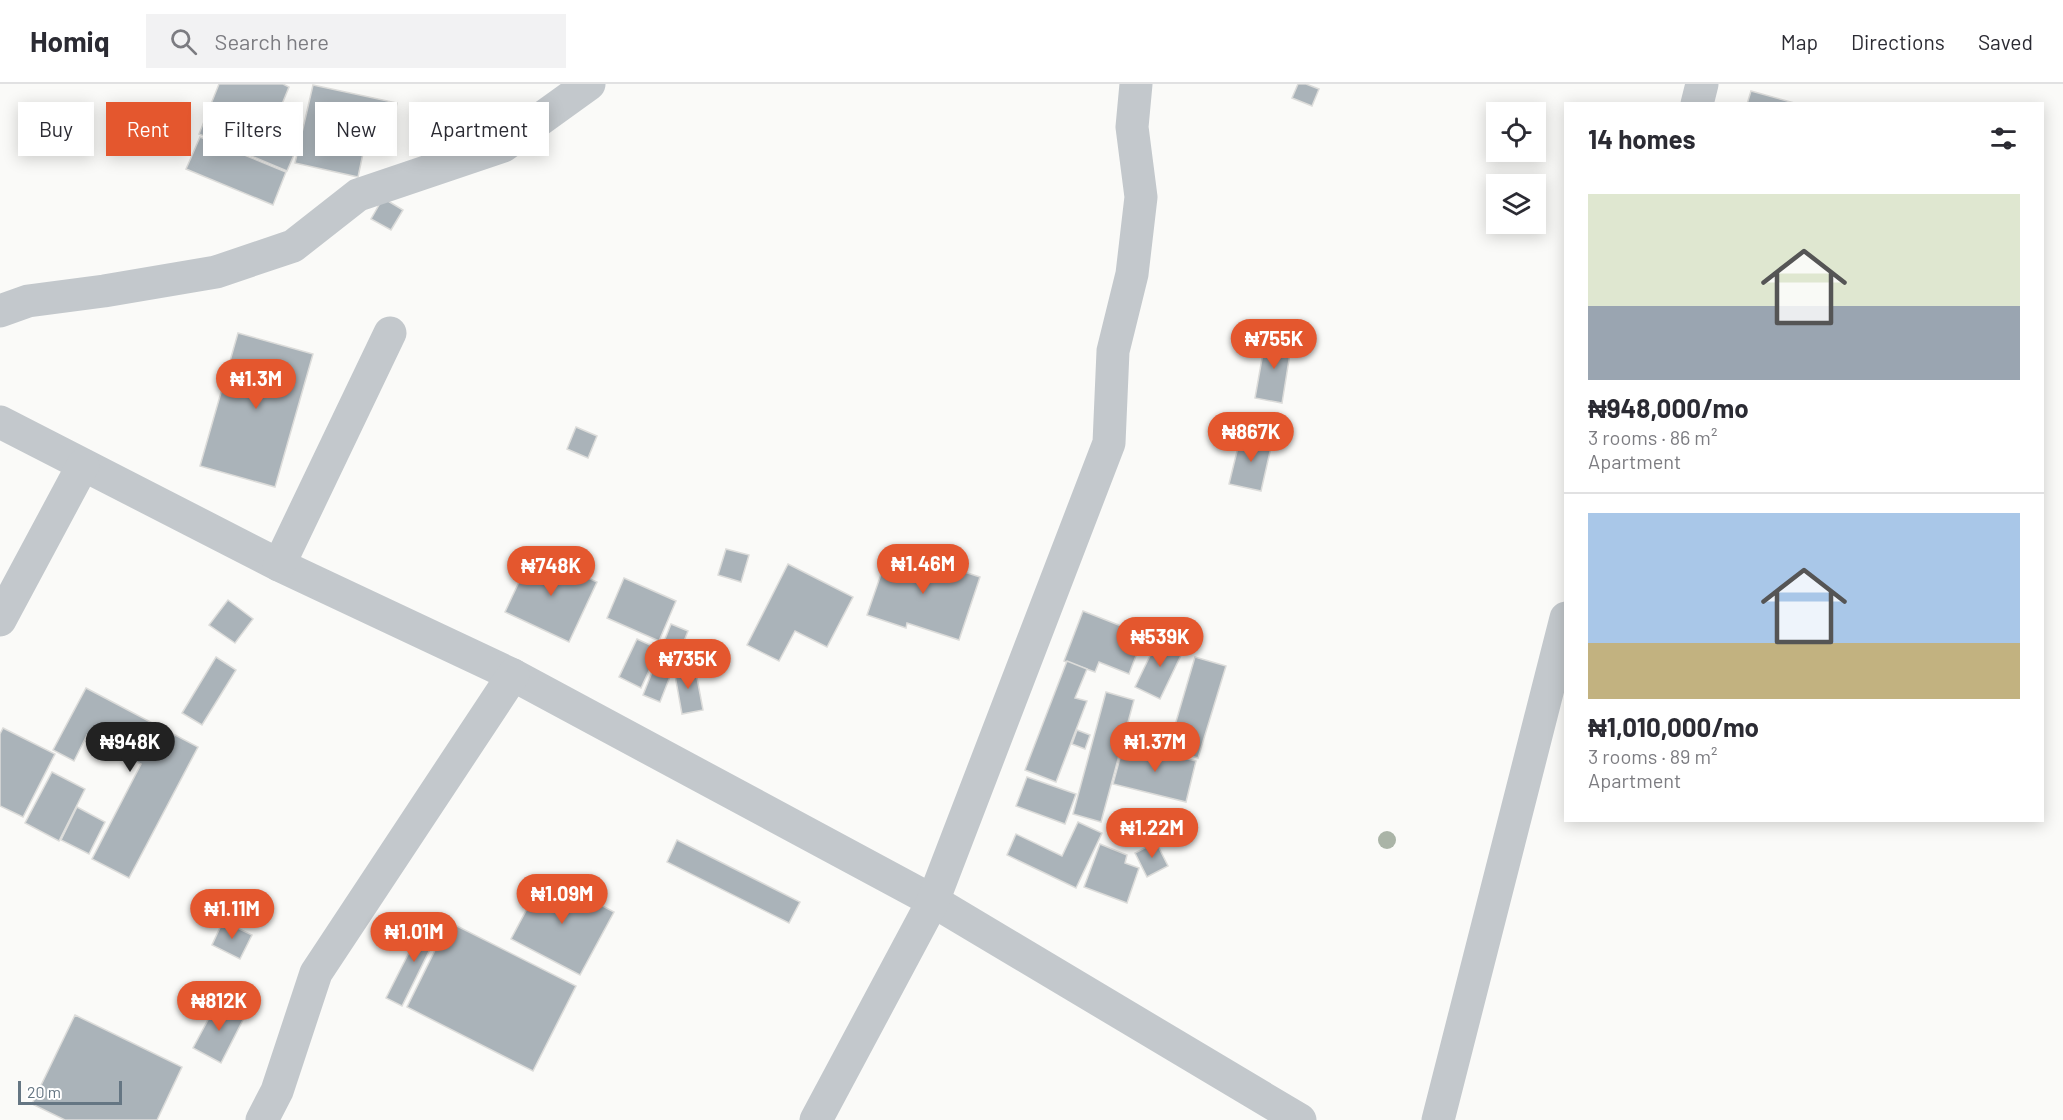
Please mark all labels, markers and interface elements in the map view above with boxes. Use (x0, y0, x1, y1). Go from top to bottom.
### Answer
search box (146, 14, 566, 68)
text: Homiq (30, 24, 110, 58)
icon: search (167, 25, 200, 58)
text: Search here (215, 28, 329, 54)
text: Map (1781, 29, 1818, 54)
text: Directions (1851, 29, 1945, 54)
text: Saved (1978, 29, 2033, 54)
chip: Buy (18, 102, 94, 156)
chip: Rent (106, 102, 191, 156)
chip: Filters (203, 102, 303, 156)
chip: New (315, 102, 397, 156)
chip: Apartment (409, 102, 549, 156)
map controls (1486, 102, 1546, 234)
button: locate (1486, 102, 1546, 162)
icon: filters (1987, 122, 2020, 155)
text: 14 homes (1588, 123, 1695, 154)
button: layers (1486, 174, 1546, 234)
icon: home (1750, 233, 1858, 341)
pin: ₦755K (1232, 319, 1316, 370)
text: ₦755K (1245, 326, 1303, 350)
pin: ₦1.3M (214, 359, 298, 410)
text: ₦1.3M (230, 366, 282, 390)
text: ₦948,000/mo (1588, 392, 1749, 423)
pin: ₦867K (1209, 412, 1293, 463)
text: ₦867K (1222, 419, 1280, 443)
text: 3 rooms · 86 m² (1588, 425, 1717, 449)
text: Apartment (1588, 449, 1681, 473)
pin: ₦1.46M (874, 544, 972, 595)
pin: ₦748K (509, 546, 593, 597)
text: ₦1.46M (891, 551, 955, 575)
icon: home (1750, 552, 1858, 660)
text: ₦748K (521, 553, 581, 577)
pin: ₦539K (1118, 617, 1202, 668)
text: ₦539K (1130, 624, 1190, 648)
pin: ₦735K (646, 639, 730, 690)
text: ₦735K (659, 646, 717, 670)
text: ₦1,010,000/mo (1588, 711, 1759, 742)
pin: ₦948K (88, 722, 172, 773)
pin: ₦1.37M (1106, 722, 1204, 773)
text: ₦948K (100, 729, 160, 753)
text: ₦1.37M (1124, 729, 1186, 753)
text: 3 rooms · 89 m² (1588, 744, 1718, 768)
text: Apartment (1588, 768, 1681, 792)
pin: ₦1.22M (1103, 808, 1201, 859)
text: ₦1.22M (1120, 815, 1184, 839)
pin: ₦1.09M (513, 874, 611, 925)
text: ₦1.09M (531, 881, 593, 905)
pin: ₦1.11M (183, 889, 281, 940)
text: ₦1.11M (204, 896, 260, 920)
pin: ₦1.01M (365, 912, 463, 963)
text: ₦1.01M (385, 919, 443, 943)
pin: ₦812K (177, 981, 261, 1032)
text: ₦812K (191, 988, 247, 1012)
scale bar (18, 1078, 122, 1106)
text: 20 m (27, 1082, 61, 1101)

